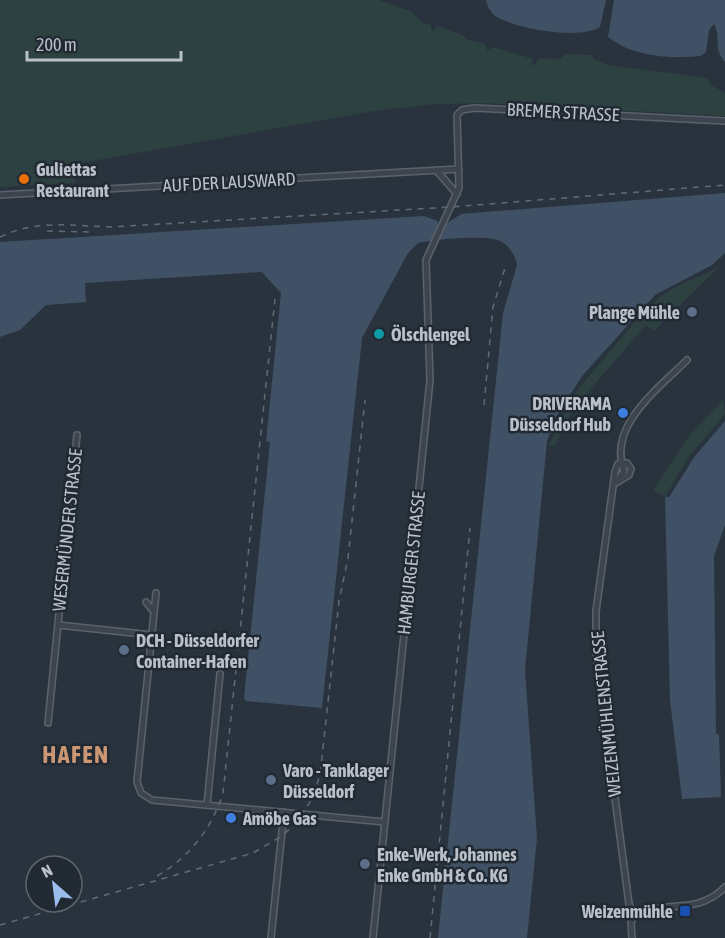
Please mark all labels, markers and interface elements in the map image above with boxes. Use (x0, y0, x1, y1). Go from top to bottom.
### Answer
scale bar (27, 24, 182, 62)
text: 200 m (36, 34, 77, 55)
street label: BREMER STRASSE (506, 99, 620, 125)
place label: Guliettas Restaurant (36, 159, 110, 201)
street label: AUF DER LAUSWARD (162, 168, 296, 196)
marker: Guliettas Restaurant (17, 172, 31, 186)
place label: Plange Mühle (589, 302, 680, 323)
marker: Plange Mühle (685, 305, 699, 319)
place label: Ölschlengel (391, 324, 470, 345)
marker: Ölschlengel (372, 327, 386, 341)
place label: DRIVERAMA Düsseldorf Hub (510, 393, 611, 435)
marker: DRIVERAMA Düsseldorf Hub (616, 406, 630, 420)
street label: WESERMÜNDER STRASSE (48, 447, 86, 612)
street label: HAMBURGER STRASSE (393, 490, 429, 636)
place label: DCH - Düsseldorfer Container-Hafen (136, 630, 260, 672)
street label: WEIZENMÜHLENSTRASSE (587, 630, 625, 798)
marker: DCH - Düsseldorfer Container-Hafen (117, 643, 131, 657)
district label: HAFEN (42, 741, 110, 768)
place label: Varo - Tanklager Düsseldorf (282, 760, 389, 802)
marker: Varo - Tanklager Düsseldorf (264, 773, 278, 787)
place label: Amöbe Gas (242, 808, 317, 829)
marker: Amöbe Gas (224, 811, 238, 825)
place label: Enke-Werk, Johannes Enke GmbH & Co. KG (377, 844, 517, 886)
north arrow (24, 854, 84, 914)
marker: Enke-Werk, Johannes Enke GmbH & Co. KG (358, 857, 372, 871)
text: N (39, 861, 55, 881)
place label: Weizenmühle (581, 901, 673, 922)
marker: Weizenmühle (678, 904, 692, 918)

